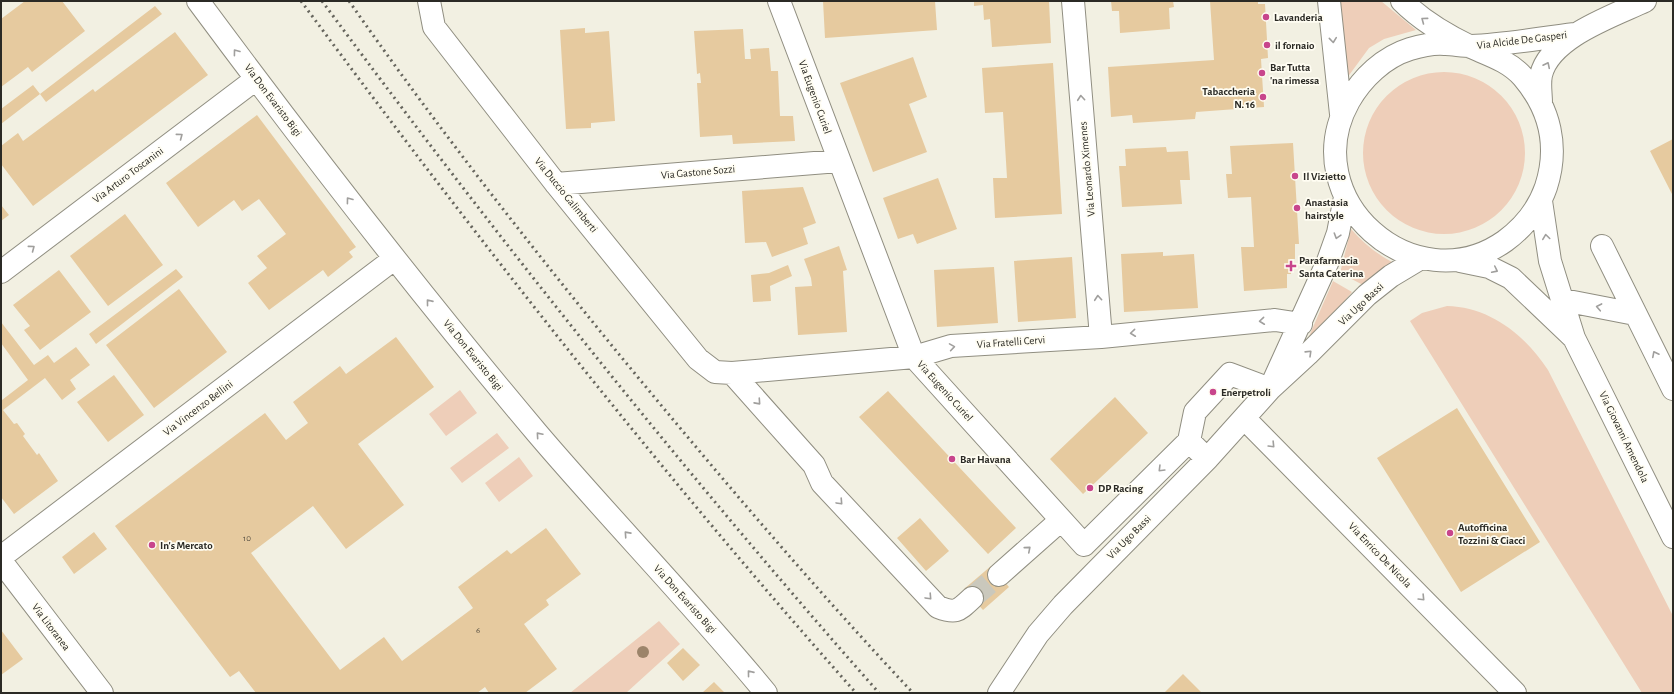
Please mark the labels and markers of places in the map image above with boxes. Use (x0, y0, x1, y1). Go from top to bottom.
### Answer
marker: Lavanderia (1261, 12, 1271, 22)
place label: Lavanderia (1274, 12, 1323, 23)
marker: il fornaio (1262, 40, 1272, 50)
place label: il fornaio (1275, 40, 1315, 51)
place label: Bar Tutta 'na rimessa (1270, 62, 1320, 86)
marker: Bar Tutta 'na rimessa (1257, 68, 1267, 78)
place label: Tabaccheria N. 16 (1202, 86, 1256, 110)
marker: Tabaccheria N. 16 (1258, 92, 1268, 102)
marker: Il Vizietto (1290, 171, 1300, 181)
place label: Il Vizietto (1303, 171, 1346, 182)
place label: Anastasia hairstyle (1305, 197, 1349, 221)
marker: Anastasia hairstyle (1292, 203, 1302, 213)
place label: Parafarmacia Santa Caterina (1299, 255, 1364, 279)
marker: Parafarmacia Santa Caterina (1286, 261, 1296, 271)
marker: Enerpetroli (1208, 387, 1218, 397)
place label: Enerpetroli (1221, 387, 1271, 398)
marker: Bar Havana (947, 454, 957, 464)
place label: Bar Havana (960, 454, 1012, 465)
marker: DP Racing (1085, 483, 1095, 493)
place label: DP Racing (1098, 483, 1143, 494)
place label: Autofficina Tozzini & Ciacci (1458, 522, 1526, 546)
marker: Autofficina Tozzini & Ciacci (1445, 528, 1455, 538)
marker: In's Mercato (147, 540, 157, 550)
place label: In's Mercato (160, 540, 213, 551)

